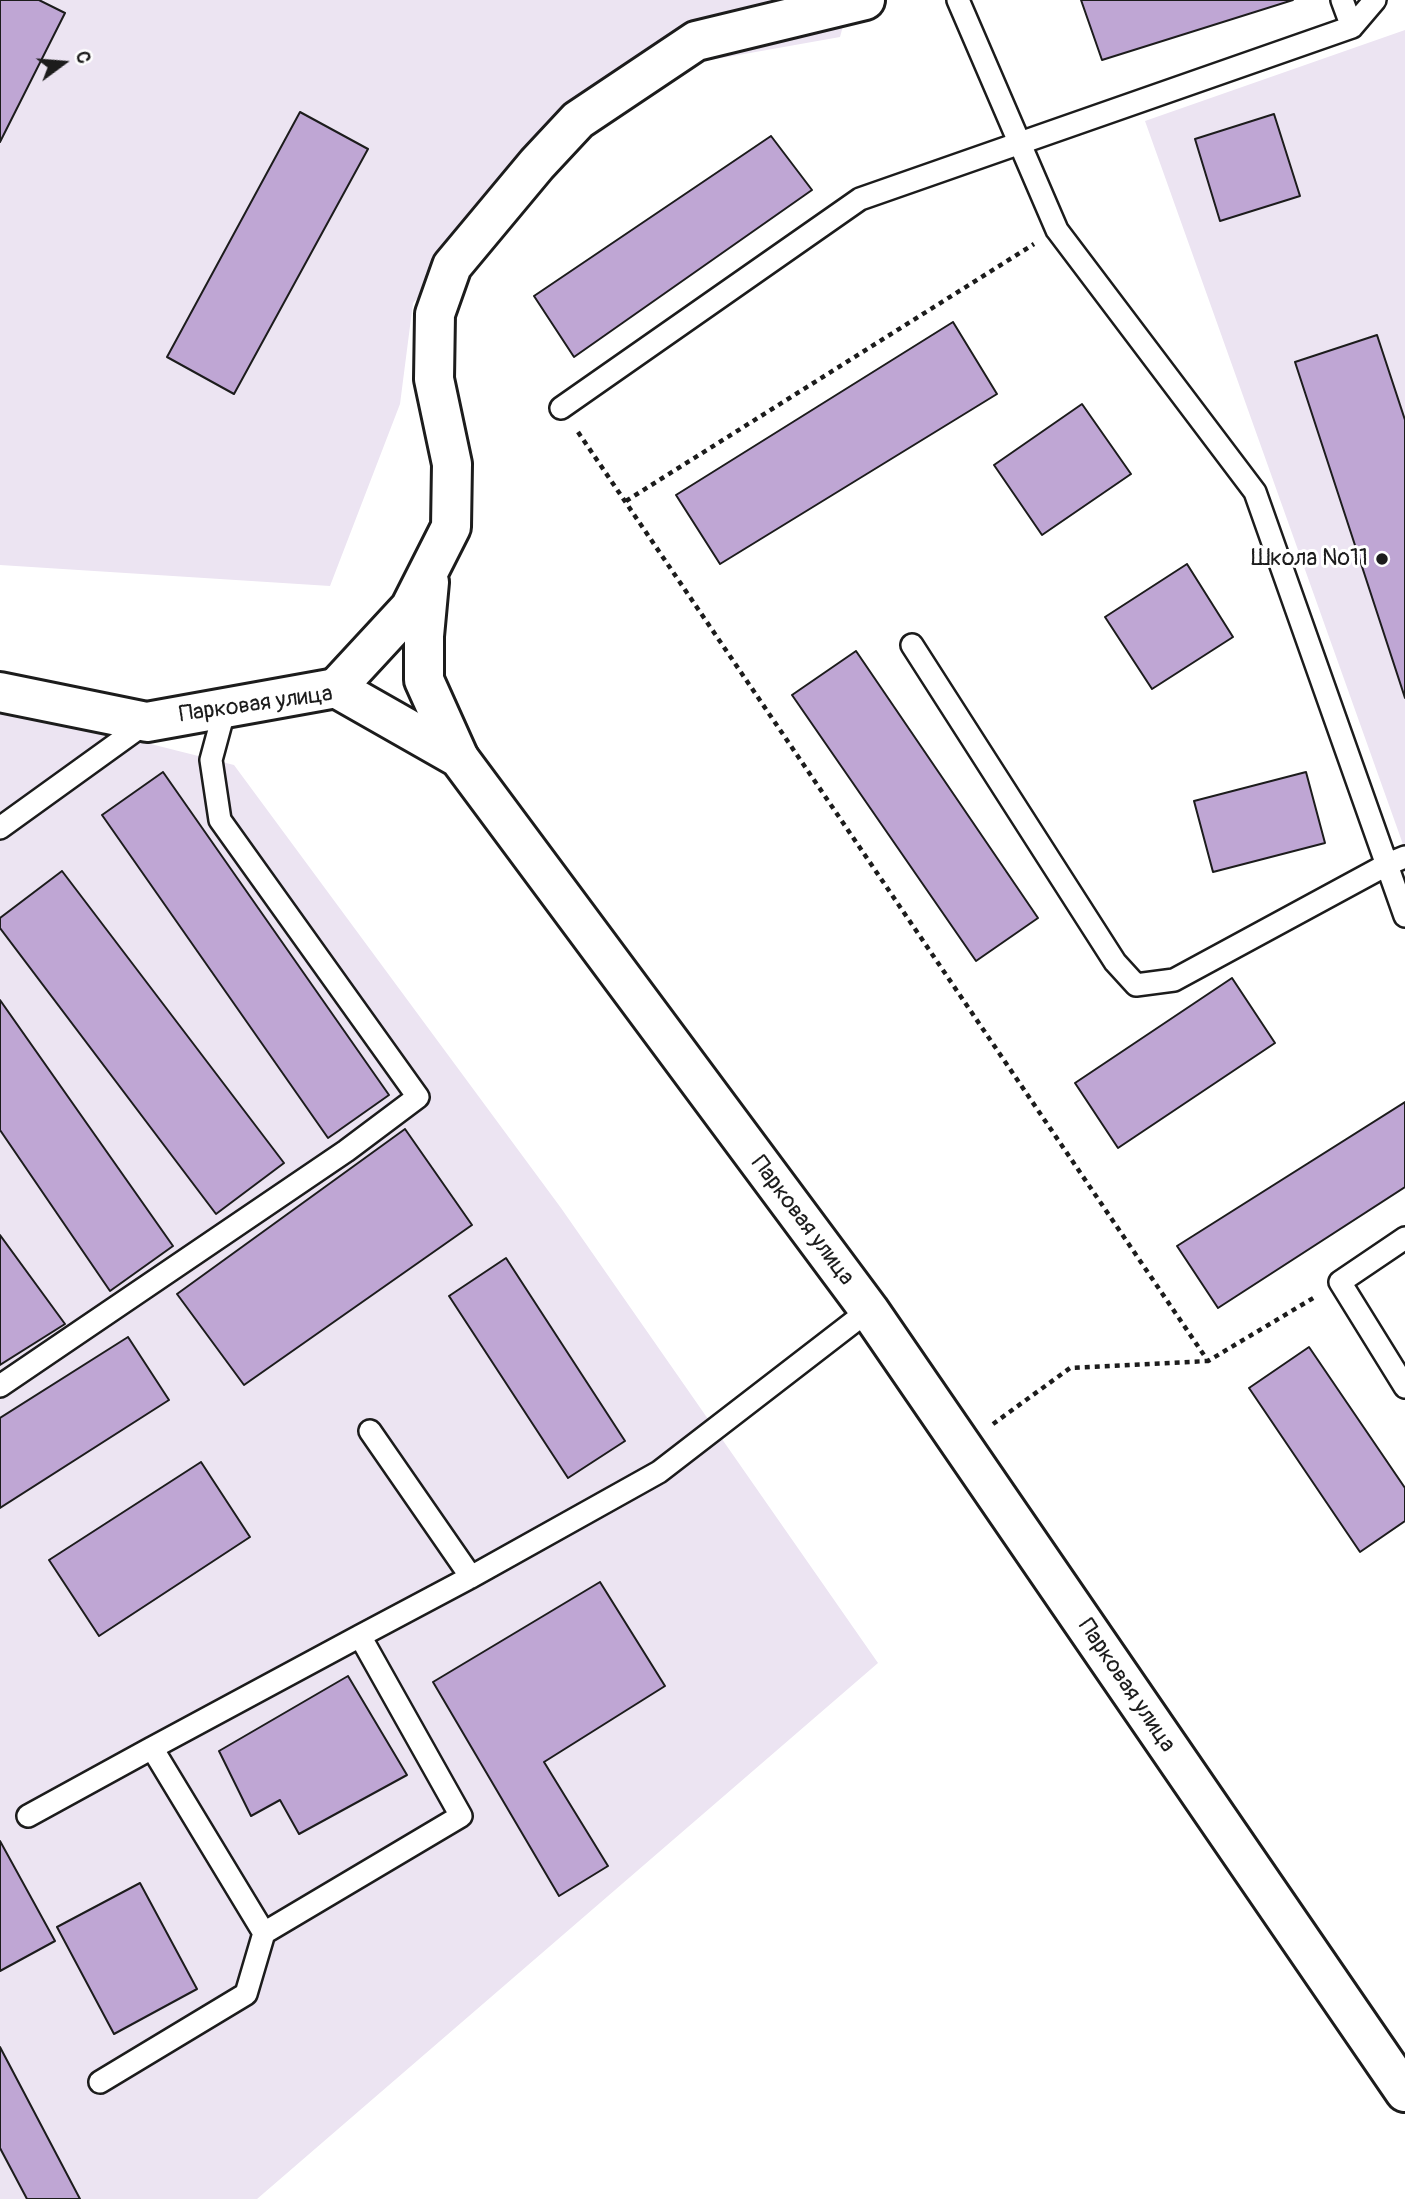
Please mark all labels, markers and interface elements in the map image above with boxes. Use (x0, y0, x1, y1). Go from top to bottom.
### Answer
north arrow (28, 28, 98, 98)
text: С (70, 48, 96, 66)
place label: Школа №11 (1251, 545, 1368, 573)
marker: Школа №11 (1374, 551, 1390, 567)
street label: Парковая улица (178, 681, 334, 729)
street label: Парковая улица (744, 1151, 860, 1291)
street label: Парковая улица (1071, 1614, 1181, 1758)

